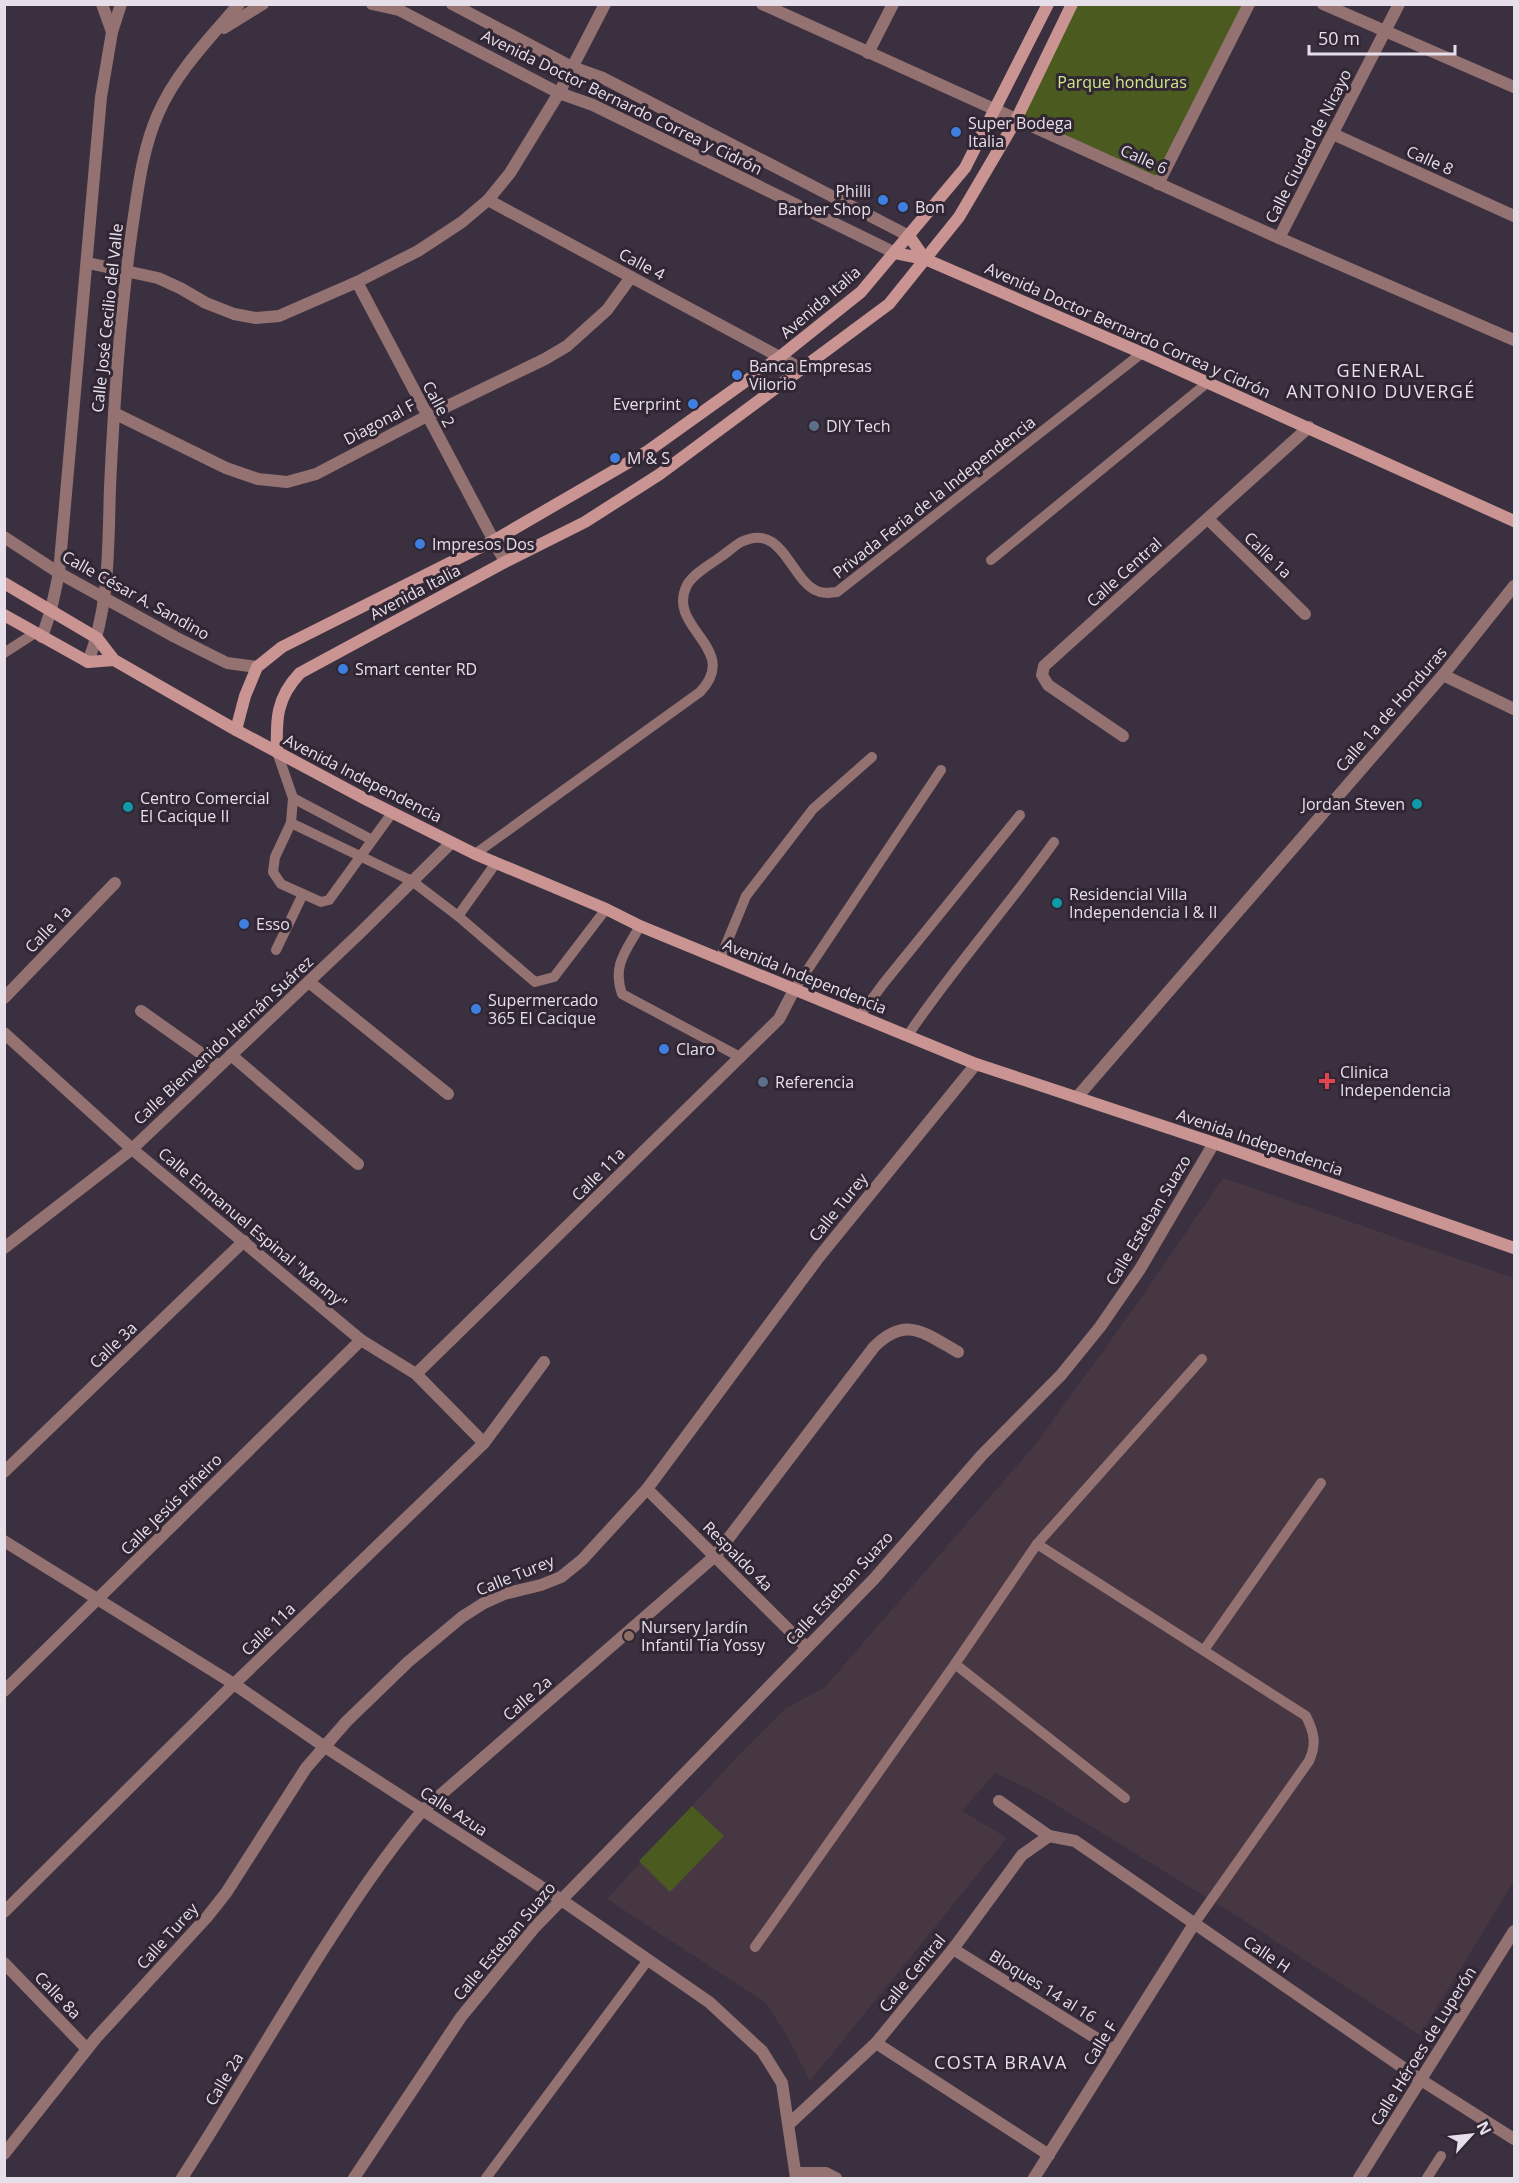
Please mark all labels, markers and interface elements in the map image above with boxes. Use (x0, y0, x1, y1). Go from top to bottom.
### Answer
scale bar (1309, 18, 1454, 56)
street label: Avenida Doctor Bernardo Correa y Cidrón (478, 24, 766, 180)
text: 50 m (1318, 26, 1360, 50)
street label: Calle Ciudad de Nicayo (1260, 65, 1356, 227)
park label: Parque honduras (1057, 71, 1187, 93)
place label: Super Bodega Italia (968, 112, 1072, 152)
marker: Super Bodega Italia (949, 125, 963, 139)
street label: Calle 6 (1117, 139, 1171, 179)
street label: Calle 8 (1403, 140, 1457, 180)
place label: Philli Barber Shop (778, 180, 871, 220)
marker: Philli Barber Shop (876, 193, 890, 207)
place label: Bon (915, 196, 945, 218)
marker: Bon (896, 200, 910, 214)
street label: Calle José Cecilio del Valle (86, 222, 128, 414)
street label: Calle 4 (615, 243, 669, 285)
street label: Avenida Doctor Bernardo Correa y Cidrón (982, 257, 1274, 403)
street label: Avenida Italia (775, 261, 865, 343)
place label: Banca Empresas Vilorio (749, 355, 872, 395)
district label: GENERAL ANTONIO DUVERGÉ (1286, 358, 1476, 403)
marker: Banca Empresas Vilorio (730, 368, 744, 382)
street label: Calle 2 (418, 377, 460, 431)
place label: Everprint (613, 393, 681, 415)
street label: Diagonal F (339, 394, 419, 450)
marker: Everprint (686, 397, 700, 411)
street label: Privada Feria de la Independencia (828, 411, 1040, 583)
place label: DIY Tech (826, 415, 890, 437)
marker: DIY Tech (807, 419, 821, 433)
place label: M & S (627, 447, 670, 469)
marker: M & S (608, 451, 622, 465)
street label: Calle 1a (1239, 527, 1297, 583)
street label: Calle Central (1082, 532, 1166, 612)
place label: Impresos Dos (432, 533, 534, 555)
marker: Impresos Dos (413, 537, 427, 551)
street label: Calle César A. Sandino (58, 545, 214, 645)
street label: Avenida Italia (366, 559, 464, 625)
street label: Calle 1a de Honduras (1330, 642, 1452, 776)
place label: Smart center RD (355, 658, 477, 680)
marker: Smart center RD (336, 662, 350, 676)
street label: Avenida Independencia (280, 729, 446, 827)
place label: Centro Comercial El Cacique II (140, 787, 270, 827)
place label: Jordan Steven (1300, 793, 1405, 815)
marker: Jordan Steven (1410, 797, 1424, 811)
marker: Centro Comercial El Cacique II (121, 800, 135, 814)
place label: Residencial Villa Independencia I & II (1069, 883, 1217, 923)
marker: Residencial Villa Independencia I & II (1050, 896, 1064, 910)
street label: Calle 1a (20, 900, 76, 958)
place label: Esso (256, 913, 290, 935)
marker: Esso (237, 917, 251, 931)
street label: Avenida Independencia (720, 933, 890, 1019)
street label: Calle Bienvenido Hernán Suárez (128, 951, 318, 1129)
place label: Supermercado 365 El Cacique (488, 989, 598, 1029)
marker: Supermercado 365 El Cacique (469, 1002, 483, 1016)
place label: Claro (676, 1038, 715, 1060)
marker: Claro (657, 1042, 671, 1056)
place label: Clinica Independencia (1340, 1061, 1451, 1101)
place label: Referencia (775, 1071, 854, 1093)
marker: Clinica Independencia (1318, 1072, 1336, 1090)
marker: Referencia (756, 1075, 770, 1089)
street label: Avenida Independencia (1174, 1103, 1346, 1181)
street label: Calle Enmanuel Espinal "Manny" (154, 1142, 352, 1314)
street label: Calle 11a (566, 1142, 630, 1206)
street label: Calle Esteban Suazo (1100, 1151, 1196, 1289)
street label: Calle Turey (804, 1167, 873, 1246)
street label: Calle 3a (84, 1317, 142, 1373)
street label: Calle Jesús Piñeiro (115, 1448, 227, 1560)
street label: Respaldo 4a (698, 1516, 778, 1596)
street label: Calle Esteban Suazo (780, 1526, 898, 1650)
street label: Calle Turey (473, 1549, 558, 1601)
street label: Calle 11a (236, 1598, 300, 1660)
place label: Nursery Jardín Infantil Tía Yossy (641, 1616, 766, 1656)
marker: Nursery Jardín Infantil Tía Yossy (622, 1629, 636, 1643)
street label: Calle 2a (498, 1671, 556, 1725)
street label: Calle Azua (416, 1781, 492, 1841)
street label: Calle Esteban Suazo (448, 1877, 560, 2005)
street label: Calle Turey (131, 1897, 203, 1974)
street label: Calle Central (874, 1929, 950, 2017)
street label: Calle H (1239, 1930, 1295, 1978)
street label: Bloques 14 al 16 (985, 1944, 1101, 2028)
street label: Calle Héroes de Luperón (1365, 1962, 1481, 2130)
street label: Calle 8a (30, 1966, 86, 2024)
street label: Calle F (1078, 2017, 1122, 2069)
street label: Calle 2a (200, 2048, 248, 2110)
district label: COSTA BRAVA (934, 2050, 1068, 2074)
north arrow (1441, 2105, 1501, 2165)
text: N (1472, 2117, 1497, 2139)

